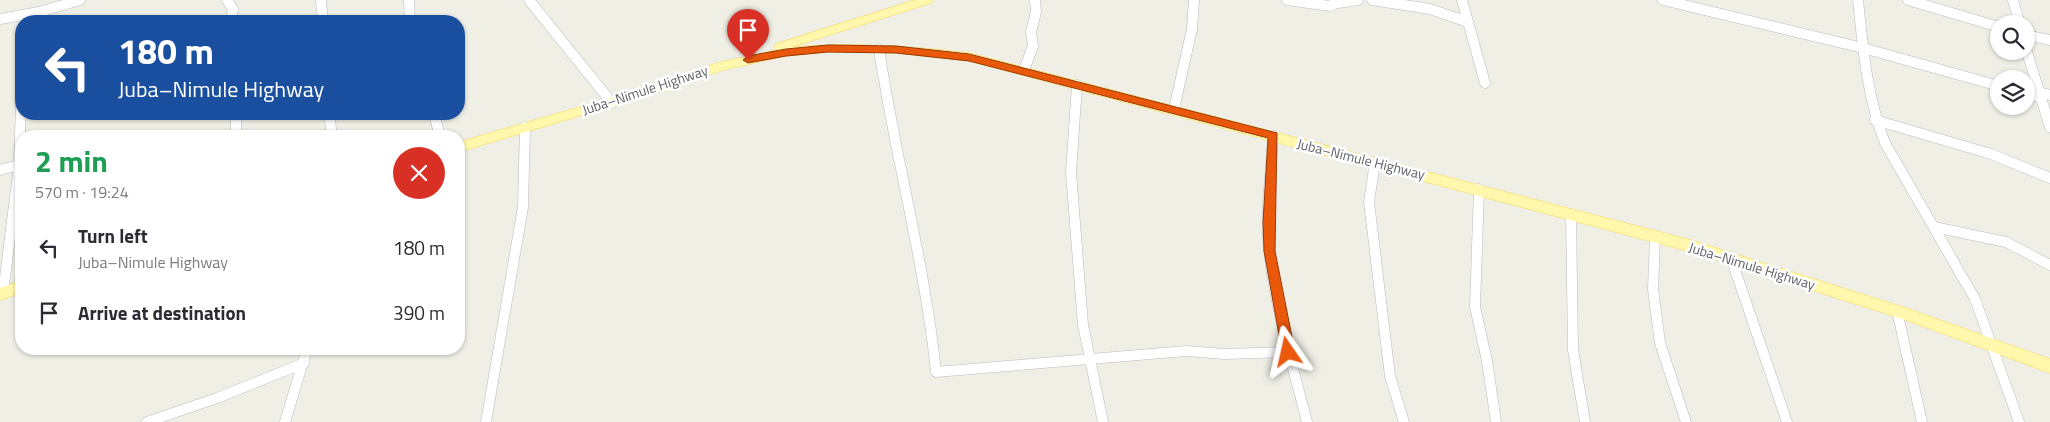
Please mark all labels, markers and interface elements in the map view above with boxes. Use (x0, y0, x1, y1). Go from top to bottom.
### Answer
pin (727, 9, 769, 60)
map controls (1990, 15, 2035, 115)
button: search (1990, 15, 2035, 60)
icon: arrive (734, 16, 762, 44)
text: 180 m (118, 24, 214, 78)
icon: left (35, 35, 100, 100)
street label: Juba–Nimule Highway (579, 59, 711, 120)
button: layers (1990, 70, 2035, 115)
text: Juba–Nimule Highway (118, 72, 324, 106)
street label: Juba–Nimule Highway (1295, 132, 1428, 185)
text: 2 min (35, 138, 108, 184)
button: close (393, 147, 445, 199)
text: 570 m · 19:24 (35, 180, 129, 204)
text: Turn left (78, 221, 148, 250)
text: 180 m (393, 233, 445, 262)
icon: left (35, 234, 63, 262)
street label: Juba–Nimule Highway (1686, 236, 1818, 295)
text: Juba–Nimule Highway (78, 250, 228, 274)
text: Arrive at destination (78, 298, 246, 327)
text: 390 m (393, 298, 445, 327)
icon: arrive (35, 299, 63, 327)
position arrow (1261, 325, 1313, 377)

